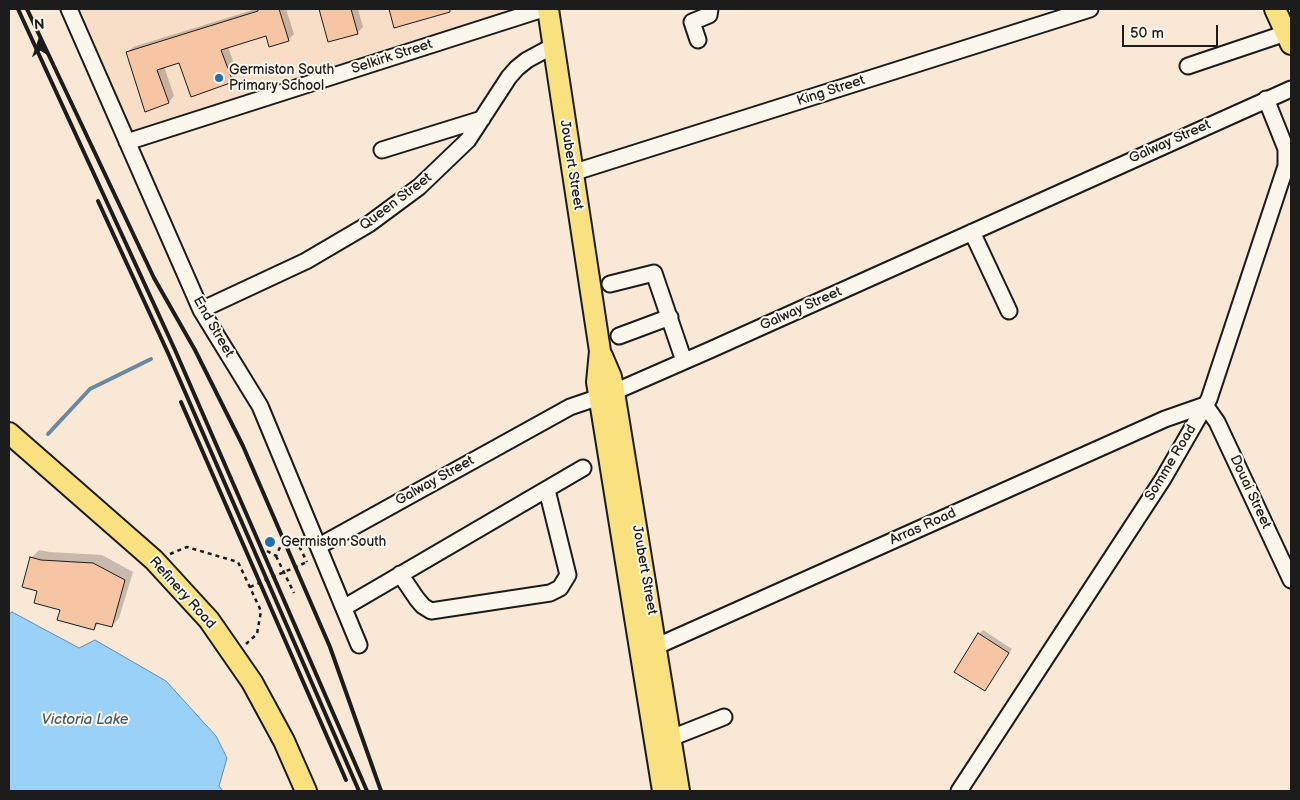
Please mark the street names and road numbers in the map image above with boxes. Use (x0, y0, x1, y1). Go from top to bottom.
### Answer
street label: Selkirk Street (349, 36, 435, 78)
street label: King Street (795, 72, 867, 110)
street label: Galway Street (1127, 117, 1213, 167)
street label: Joubert Street (556, 119, 586, 211)
street label: Queen Street (357, 170, 435, 234)
street label: Galway Street (758, 284, 844, 334)
street label: End Street (189, 294, 237, 360)
street label: Somme Road (1142, 422, 1200, 504)
street label: Galway Street (393, 452, 477, 510)
street label: Douai Street (1226, 453, 1274, 531)
street label: Arras Road (887, 505, 959, 549)
street label: Joubert Street (628, 524, 660, 616)
street label: Refinery Road (145, 554, 219, 632)

